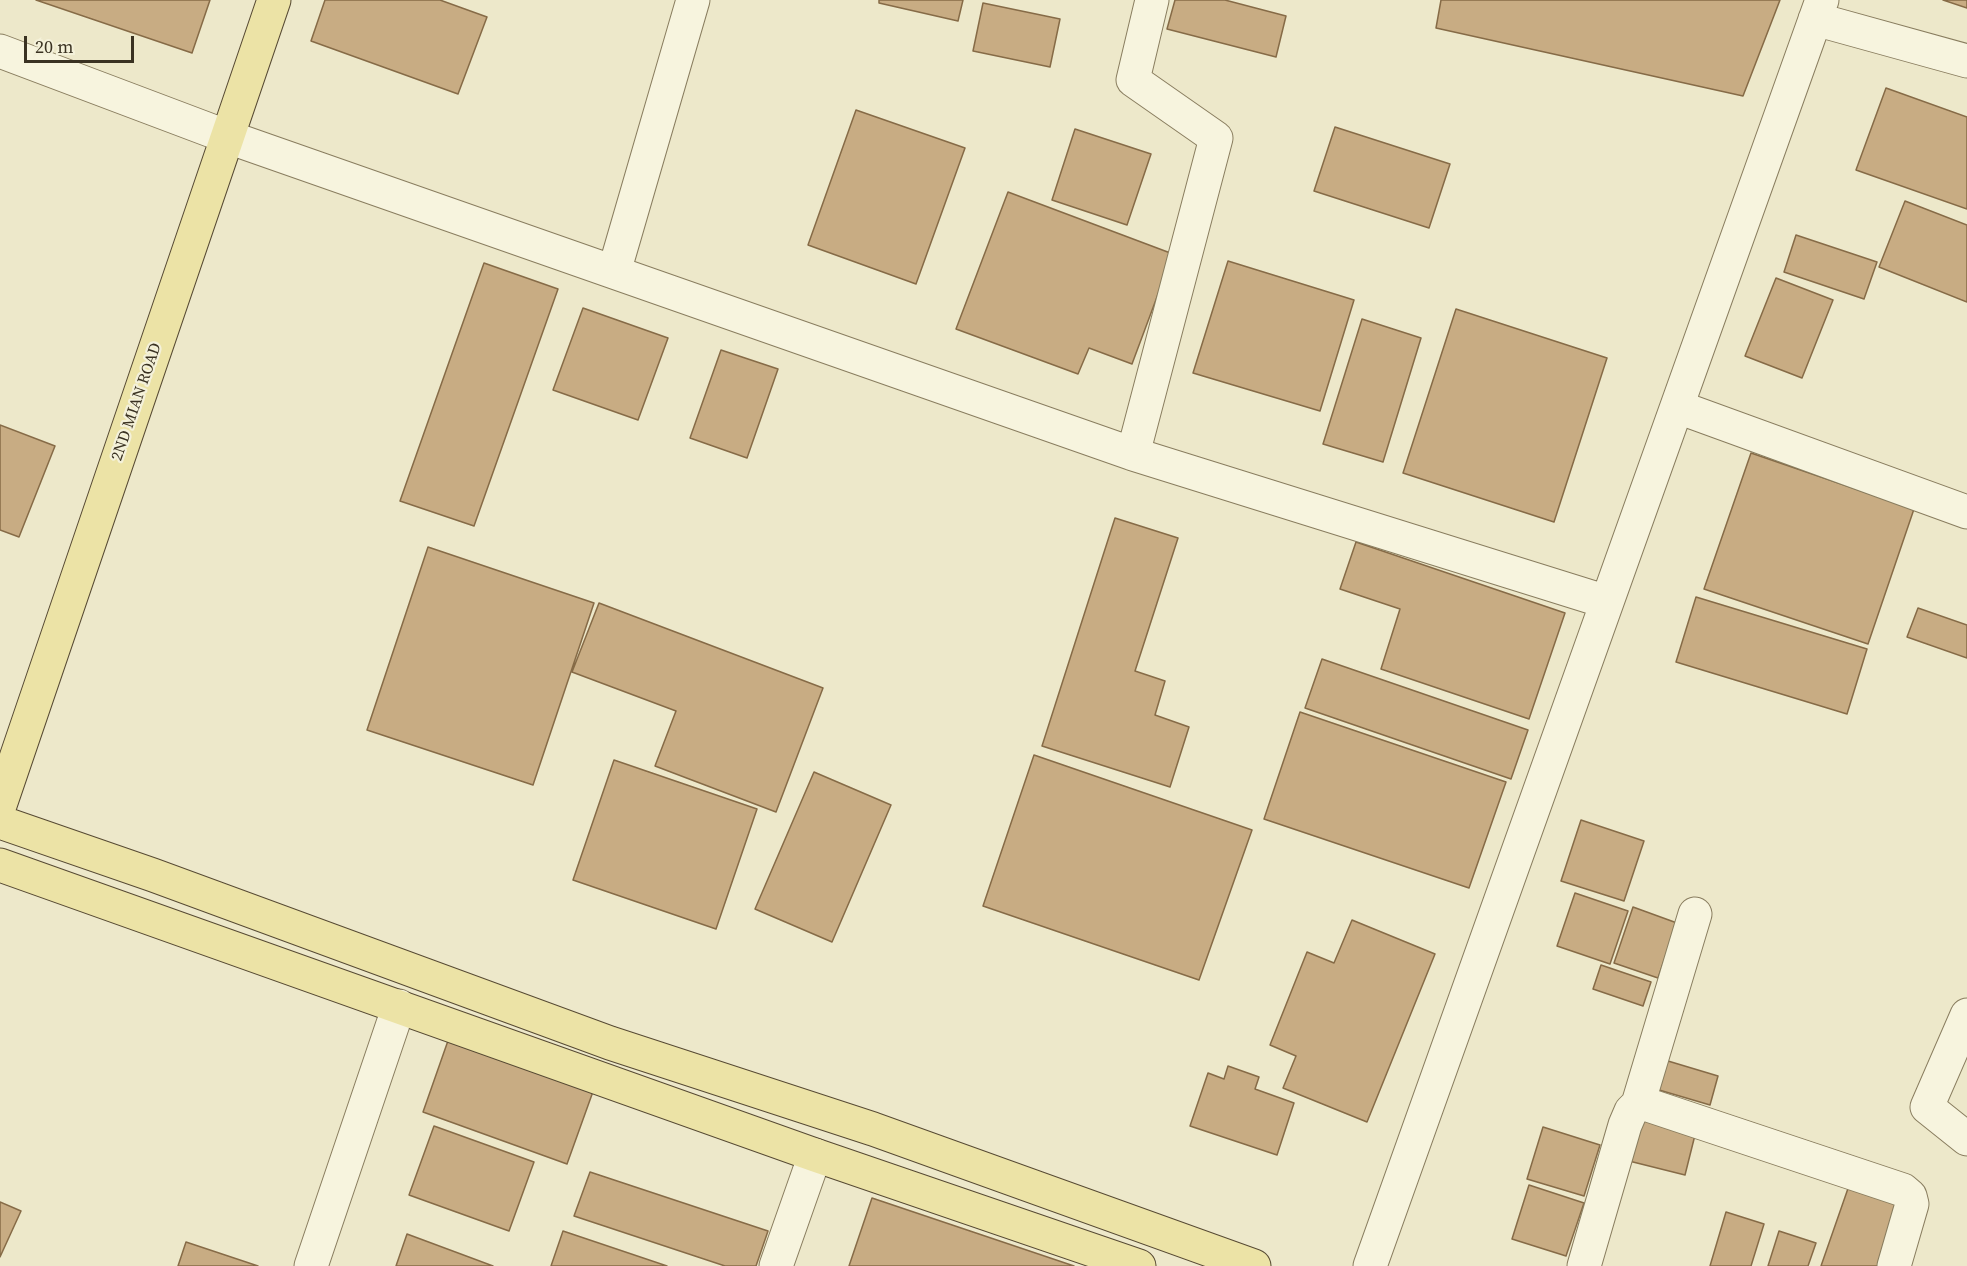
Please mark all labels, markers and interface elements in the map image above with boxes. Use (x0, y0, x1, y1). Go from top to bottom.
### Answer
scale bar (27, 24, 136, 62)
text: 20 m (35, 34, 73, 59)
street label: 2ND MIAN ROAD (108, 340, 166, 464)

